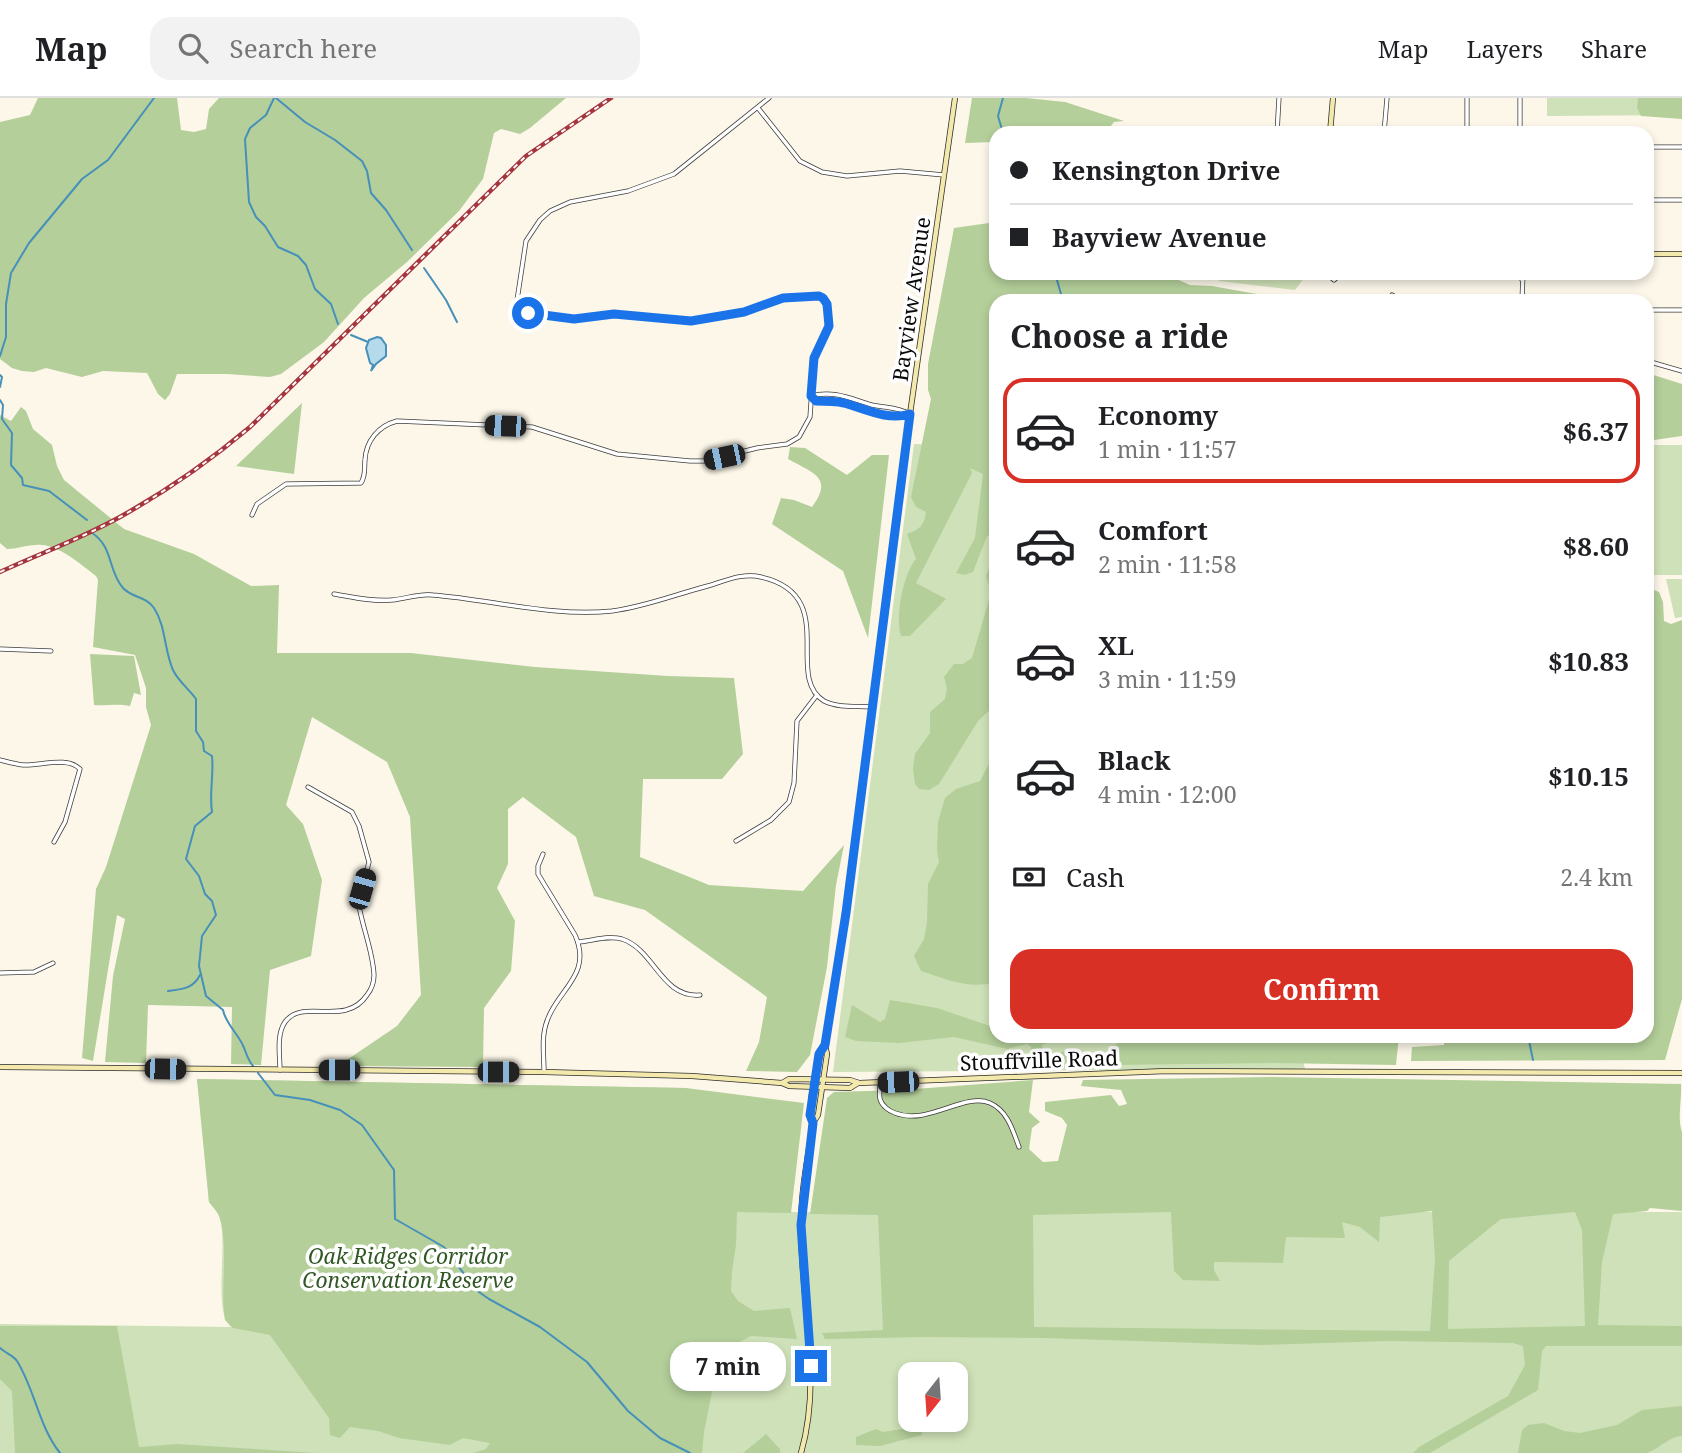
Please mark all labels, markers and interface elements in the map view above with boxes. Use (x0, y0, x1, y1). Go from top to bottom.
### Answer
search box (150, 17, 640, 80)
text: Map (35, 26, 108, 71)
icon: search (174, 29, 212, 67)
text: Search here (230, 30, 377, 66)
text: Map (1378, 32, 1429, 65)
text: Layers (1467, 32, 1543, 65)
text: Share (1581, 32, 1647, 65)
text: Kensington Drive (1052, 152, 1280, 188)
street label: Bayview Avenue (886, 215, 936, 383)
text: Bayview Avenue (1052, 219, 1267, 255)
route start (512, 297, 544, 329)
text: Choose a ride (1010, 314, 1229, 357)
text: Economy (1098, 397, 1218, 433)
icon: car (1014, 399, 1077, 462)
text: $6.37 (1563, 413, 1629, 449)
car (484, 415, 527, 437)
text: 1 min · 11:57 (1098, 433, 1236, 465)
car (702, 442, 747, 472)
text: Comfort (1098, 512, 1208, 548)
icon: car (1014, 514, 1077, 577)
text: $8.60 (1563, 528, 1629, 564)
text: 2 min · 11:58 (1098, 548, 1236, 580)
text: XL (1098, 627, 1134, 663)
icon: car (1014, 629, 1077, 692)
text: $10.83 (1548, 643, 1629, 679)
text: 3 min · 11:59 (1098, 663, 1236, 695)
text: Black (1098, 742, 1171, 778)
icon: car (1014, 744, 1077, 807)
text: $10.15 (1548, 758, 1629, 794)
text: 4 min · 12:00 (1098, 778, 1236, 810)
icon: cash (1010, 858, 1048, 896)
text: Cash (1066, 859, 1125, 895)
text: 2.4 km (1560, 861, 1633, 893)
car (347, 866, 378, 912)
button: Confirm (1010, 949, 1633, 1029)
street label: Stouffville Road (959, 1043, 1119, 1077)
car (144, 1058, 187, 1080)
car (319, 1060, 361, 1081)
car (478, 1062, 520, 1083)
car (877, 1071, 920, 1093)
park label: Oak Ridges Corridor Conservation Reserve (302, 1242, 514, 1294)
callout: 7 min (671, 1342, 786, 1390)
text: 7 min (695, 1350, 761, 1382)
route end (795, 1350, 827, 1382)
north arrow (898, 1362, 968, 1432)
map controls (898, 1362, 968, 1432)

